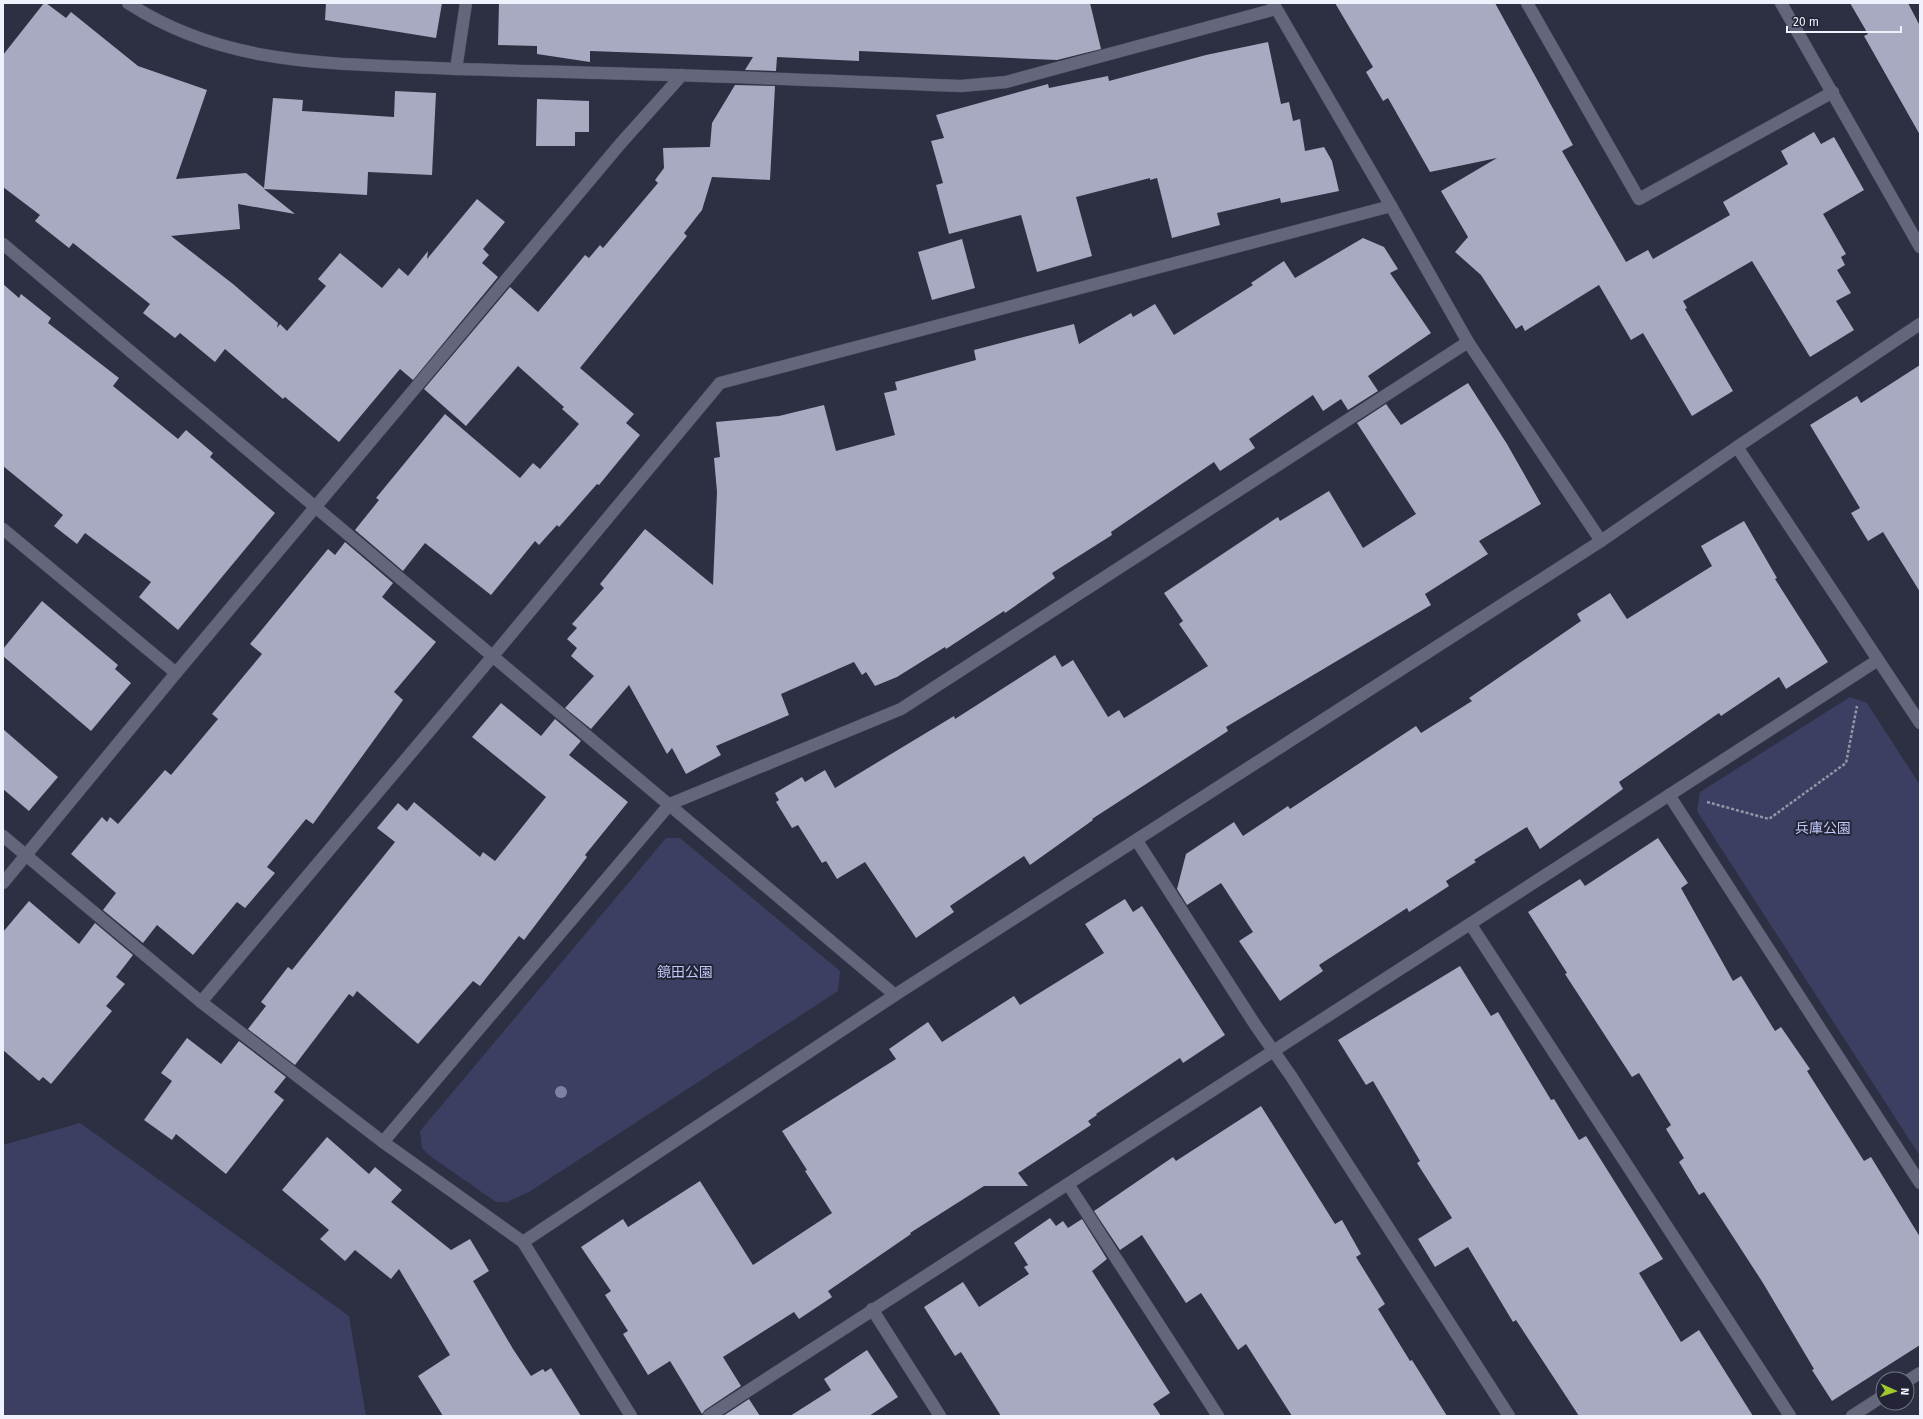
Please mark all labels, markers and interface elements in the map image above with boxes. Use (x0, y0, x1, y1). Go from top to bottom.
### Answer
scale bar (1787, 8, 1901, 34)
text: 20 m (1793, 15, 1819, 29)
park label: 兵庫公園 (1795, 820, 1851, 837)
park label: 鏡田公園 (657, 964, 713, 981)
north arrow (1875, 1371, 1915, 1411)
text: N (1898, 1388, 1911, 1395)

